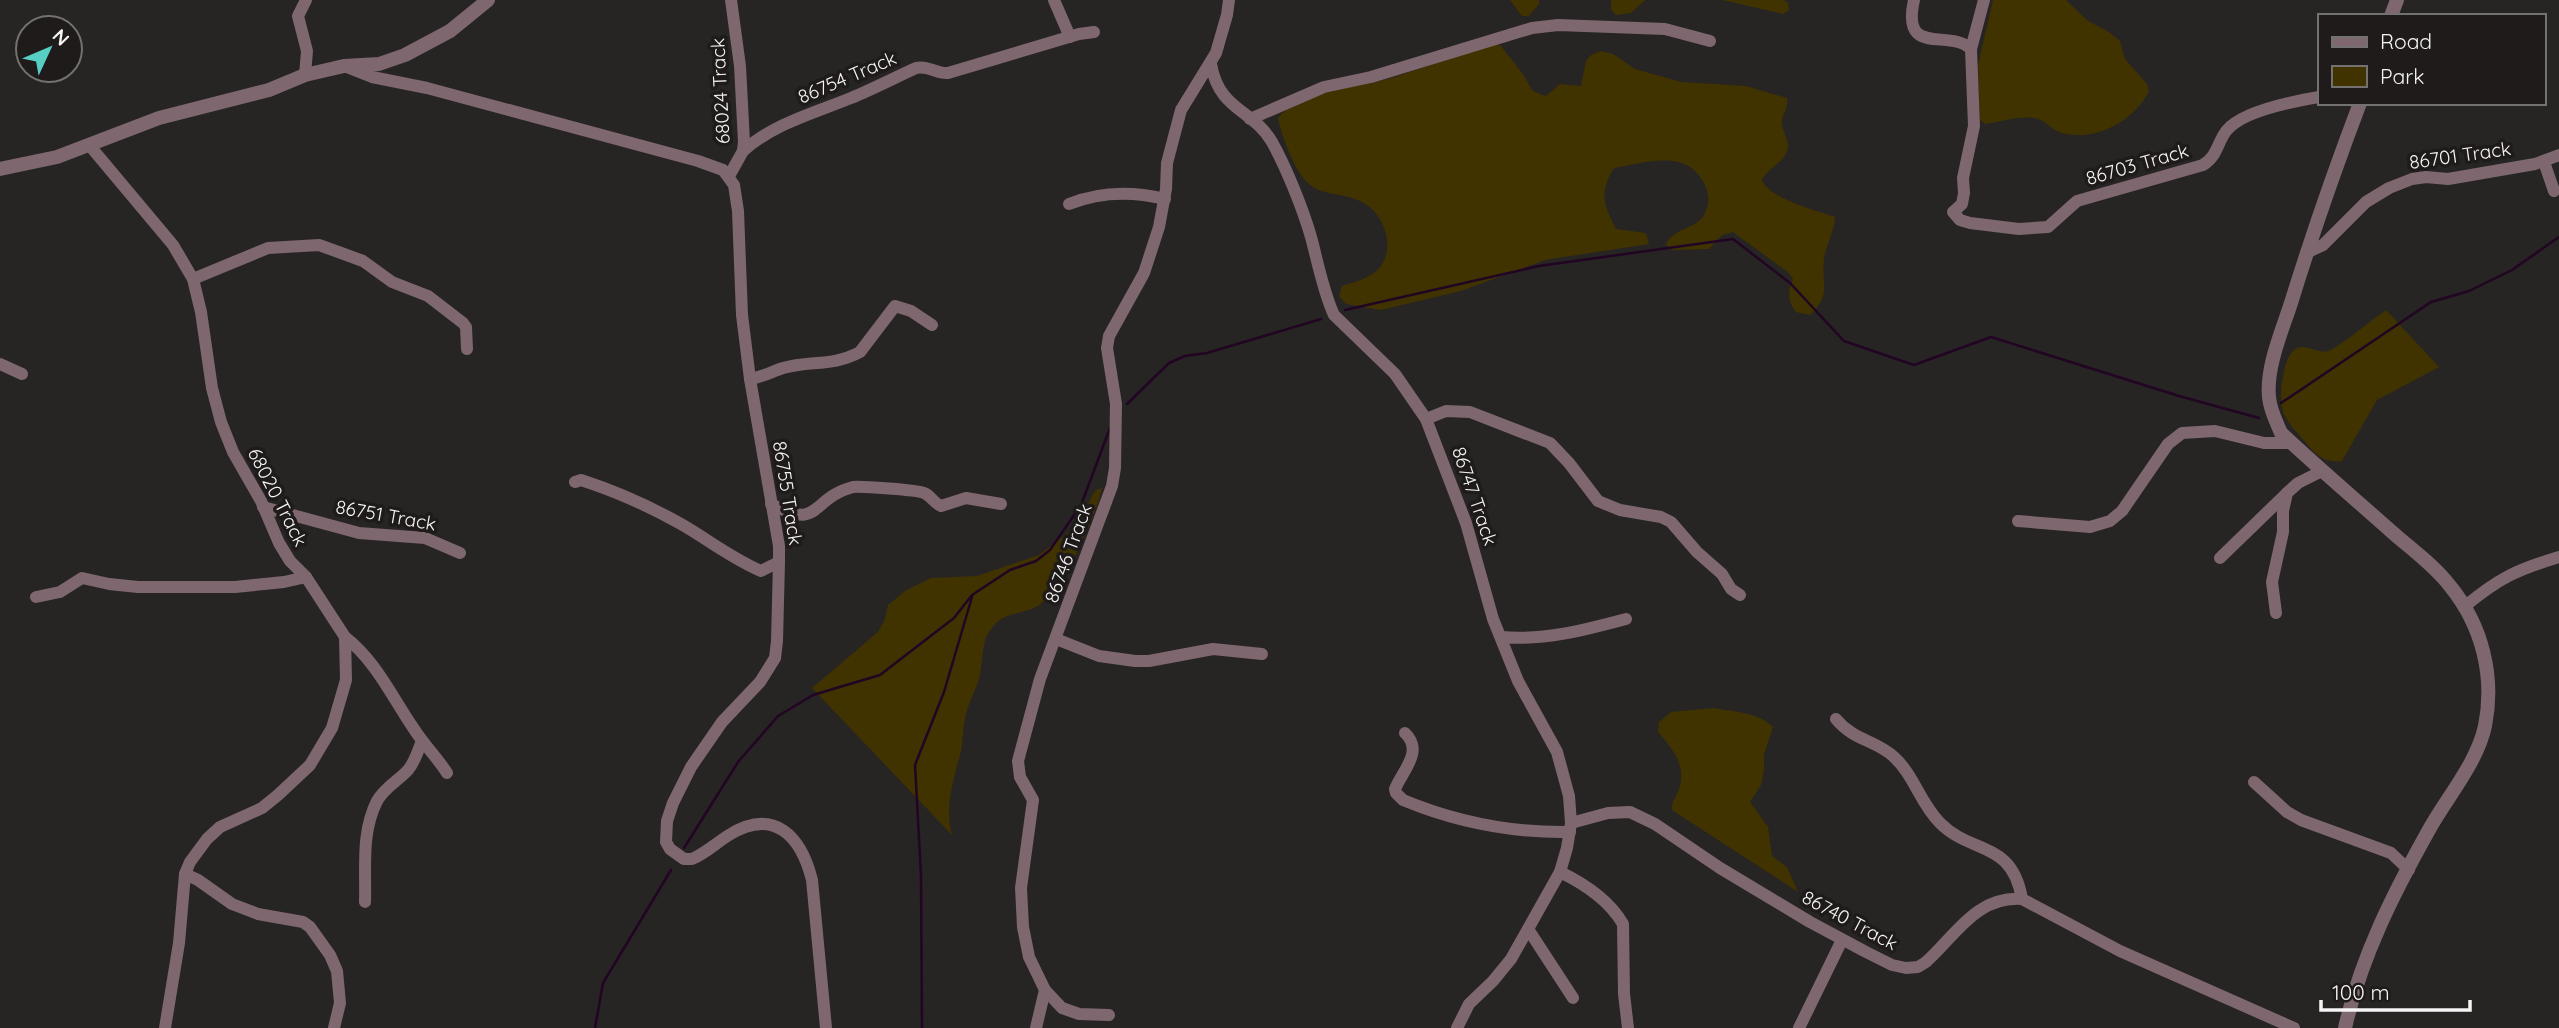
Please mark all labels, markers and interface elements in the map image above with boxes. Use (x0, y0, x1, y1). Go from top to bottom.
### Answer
north arrow (14, 14, 84, 84)
legend (2318, 14, 2545, 105)
text: N (48, 24, 75, 51)
text: Road (2380, 28, 2432, 54)
street label: 68024 Track (705, 37, 735, 145)
street label: 86754 Track (794, 45, 900, 109)
text: Park (2380, 63, 2424, 89)
street label: 86701 Track (2407, 136, 2513, 174)
street label: 86703 Track (2083, 138, 2191, 190)
street label: 86755 Track (768, 439, 808, 547)
street label: 86747 Track (1447, 443, 1503, 549)
street label: 68020 Track (243, 444, 313, 550)
street label: 86751 Track (334, 494, 438, 536)
street label: 86746 Track (1039, 500, 1097, 606)
street label: 86740 Track (1798, 885, 1902, 955)
scale bar (2321, 968, 2470, 1012)
text: 100 m (2332, 979, 2390, 1005)

